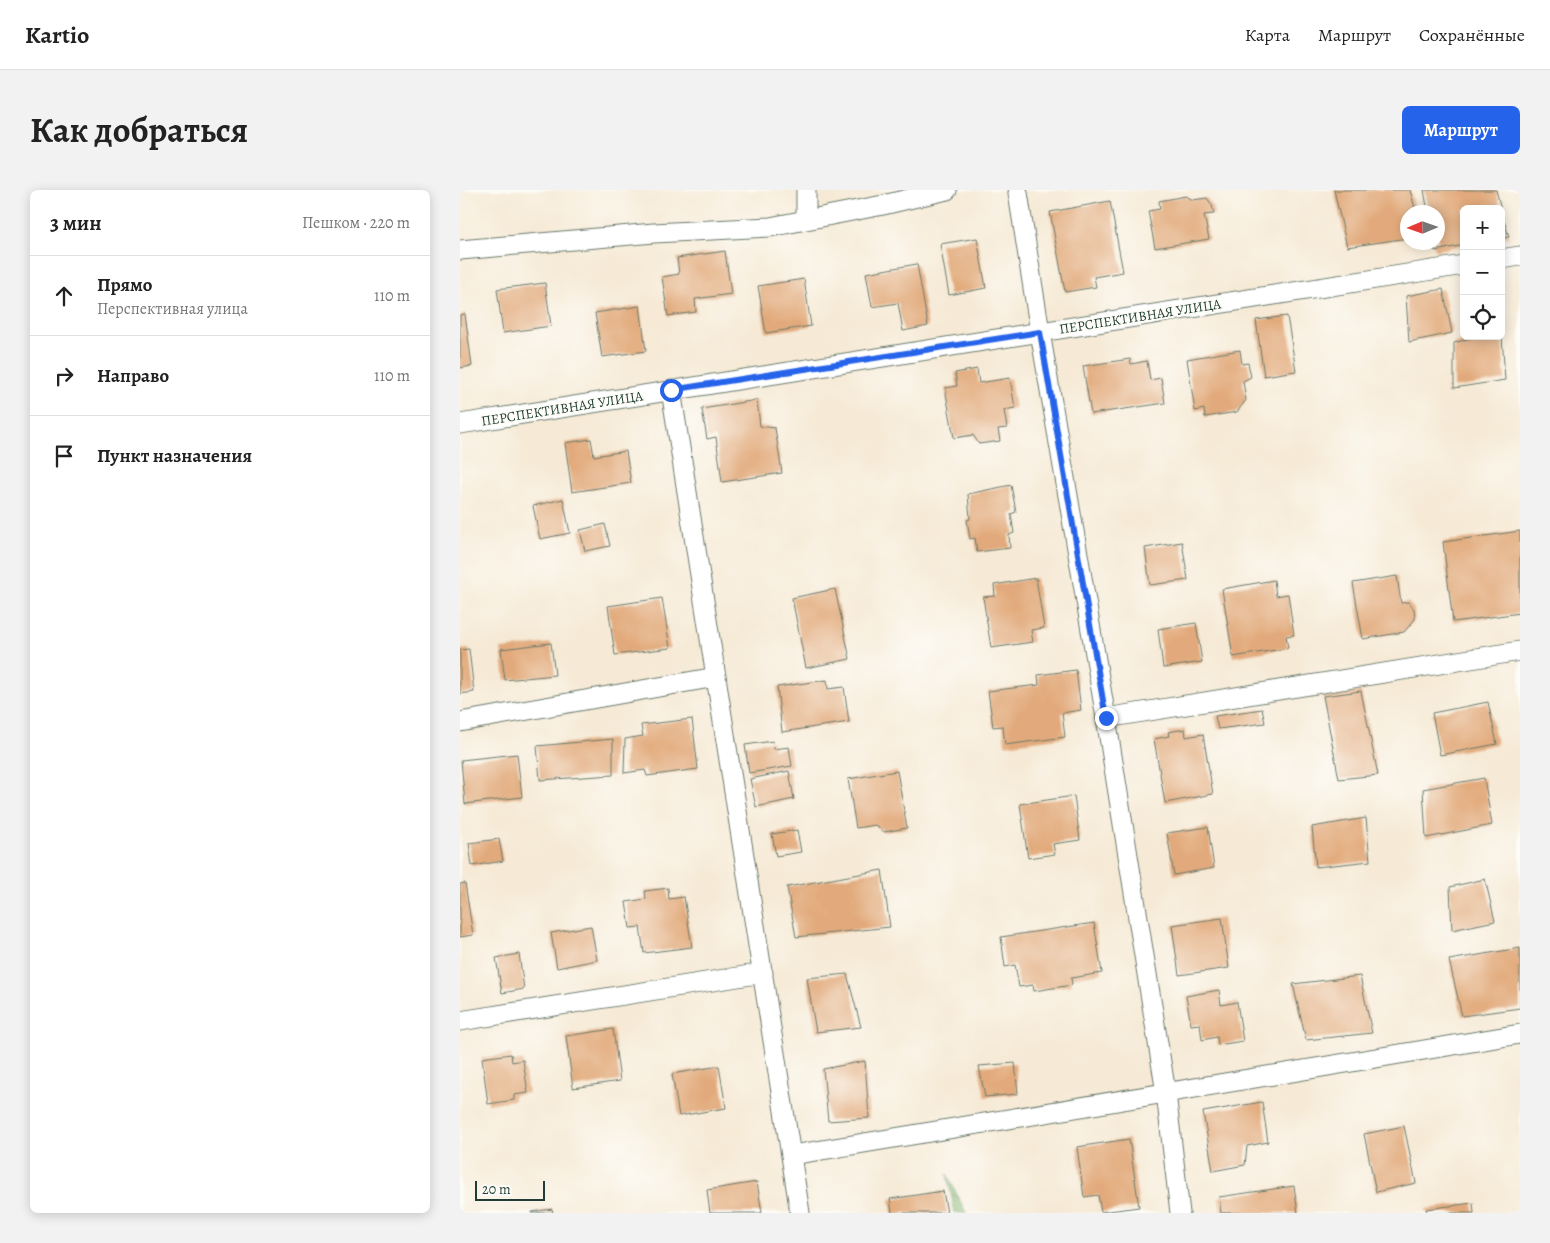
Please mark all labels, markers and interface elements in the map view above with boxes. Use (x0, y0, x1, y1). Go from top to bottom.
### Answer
text: Kartio (25, 19, 89, 51)
text: Карта (1245, 23, 1290, 47)
text: Маршрут (1318, 23, 1391, 47)
text: Сохранённые (1419, 23, 1525, 47)
text: Как добраться (30, 106, 248, 154)
button: Маршрут (1402, 106, 1520, 154)
north arrow (1400, 205, 1445, 250)
map controls (1460, 205, 1505, 340)
button: + (1460, 205, 1505, 250)
text: 3 мин (50, 209, 102, 237)
text: Пешком · 220 m (302, 212, 410, 234)
button: − (1460, 250, 1505, 295)
text: Прямо (97, 272, 152, 298)
icon: ahead (50, 282, 78, 310)
text: 110 m (374, 285, 410, 307)
street label: ПЕРСПЕКТИВНАЯ УЛИЦА (1058, 294, 1223, 339)
button: locate (1460, 295, 1505, 340)
text: Перспективная улица (97, 298, 248, 320)
icon: right (50, 362, 78, 390)
text: Направо (97, 363, 169, 389)
text: 110 m (374, 365, 410, 387)
route start (660, 379, 683, 402)
street label: ПЕРСПЕКТИВНАЯ УЛИЦА (480, 386, 645, 431)
icon: arrive (50, 442, 78, 470)
text: Пункт назначения (97, 443, 252, 469)
route end (1095, 707, 1118, 730)
scale bar (475, 1178, 545, 1201)
text: 20 m (482, 1180, 511, 1199)

